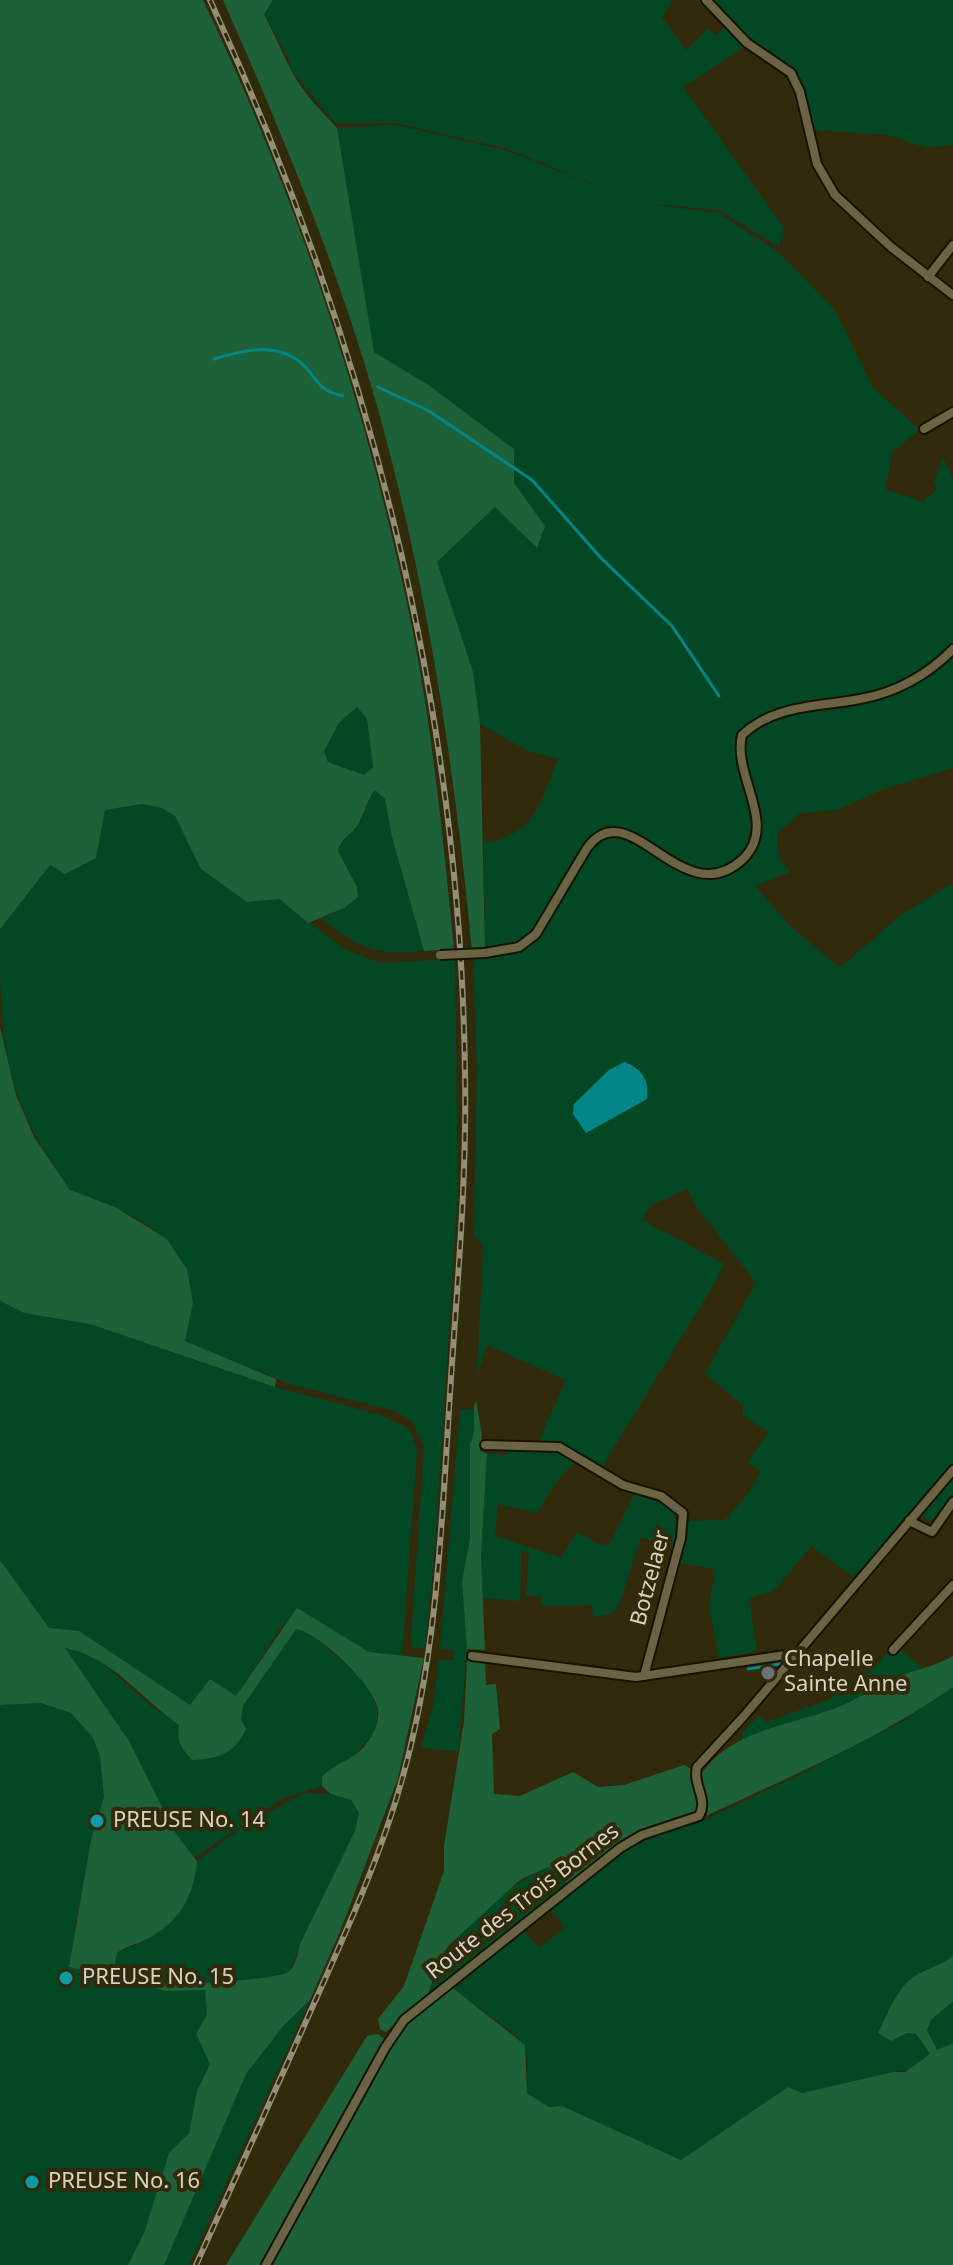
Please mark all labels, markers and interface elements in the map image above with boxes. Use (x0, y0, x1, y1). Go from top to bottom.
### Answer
street label: Botzelaer (626, 1527, 676, 1629)
place label: Chapelle Sainte Anne (784, 1647, 907, 1698)
marker: Chapelle Sainte Anne (759, 1664, 777, 1682)
place label: PREUSE No. 14 (113, 1808, 265, 1834)
marker: PREUSE No. 14 (88, 1812, 106, 1830)
street label: Route des Trois Bornes (421, 1819, 625, 1985)
place label: PREUSE No. 15 (82, 1965, 234, 1991)
marker: PREUSE No. 15 (57, 1969, 75, 1987)
place label: PREUSE No. 16 (48, 2169, 200, 2195)
marker: PREUSE No. 16 (23, 2173, 41, 2191)

